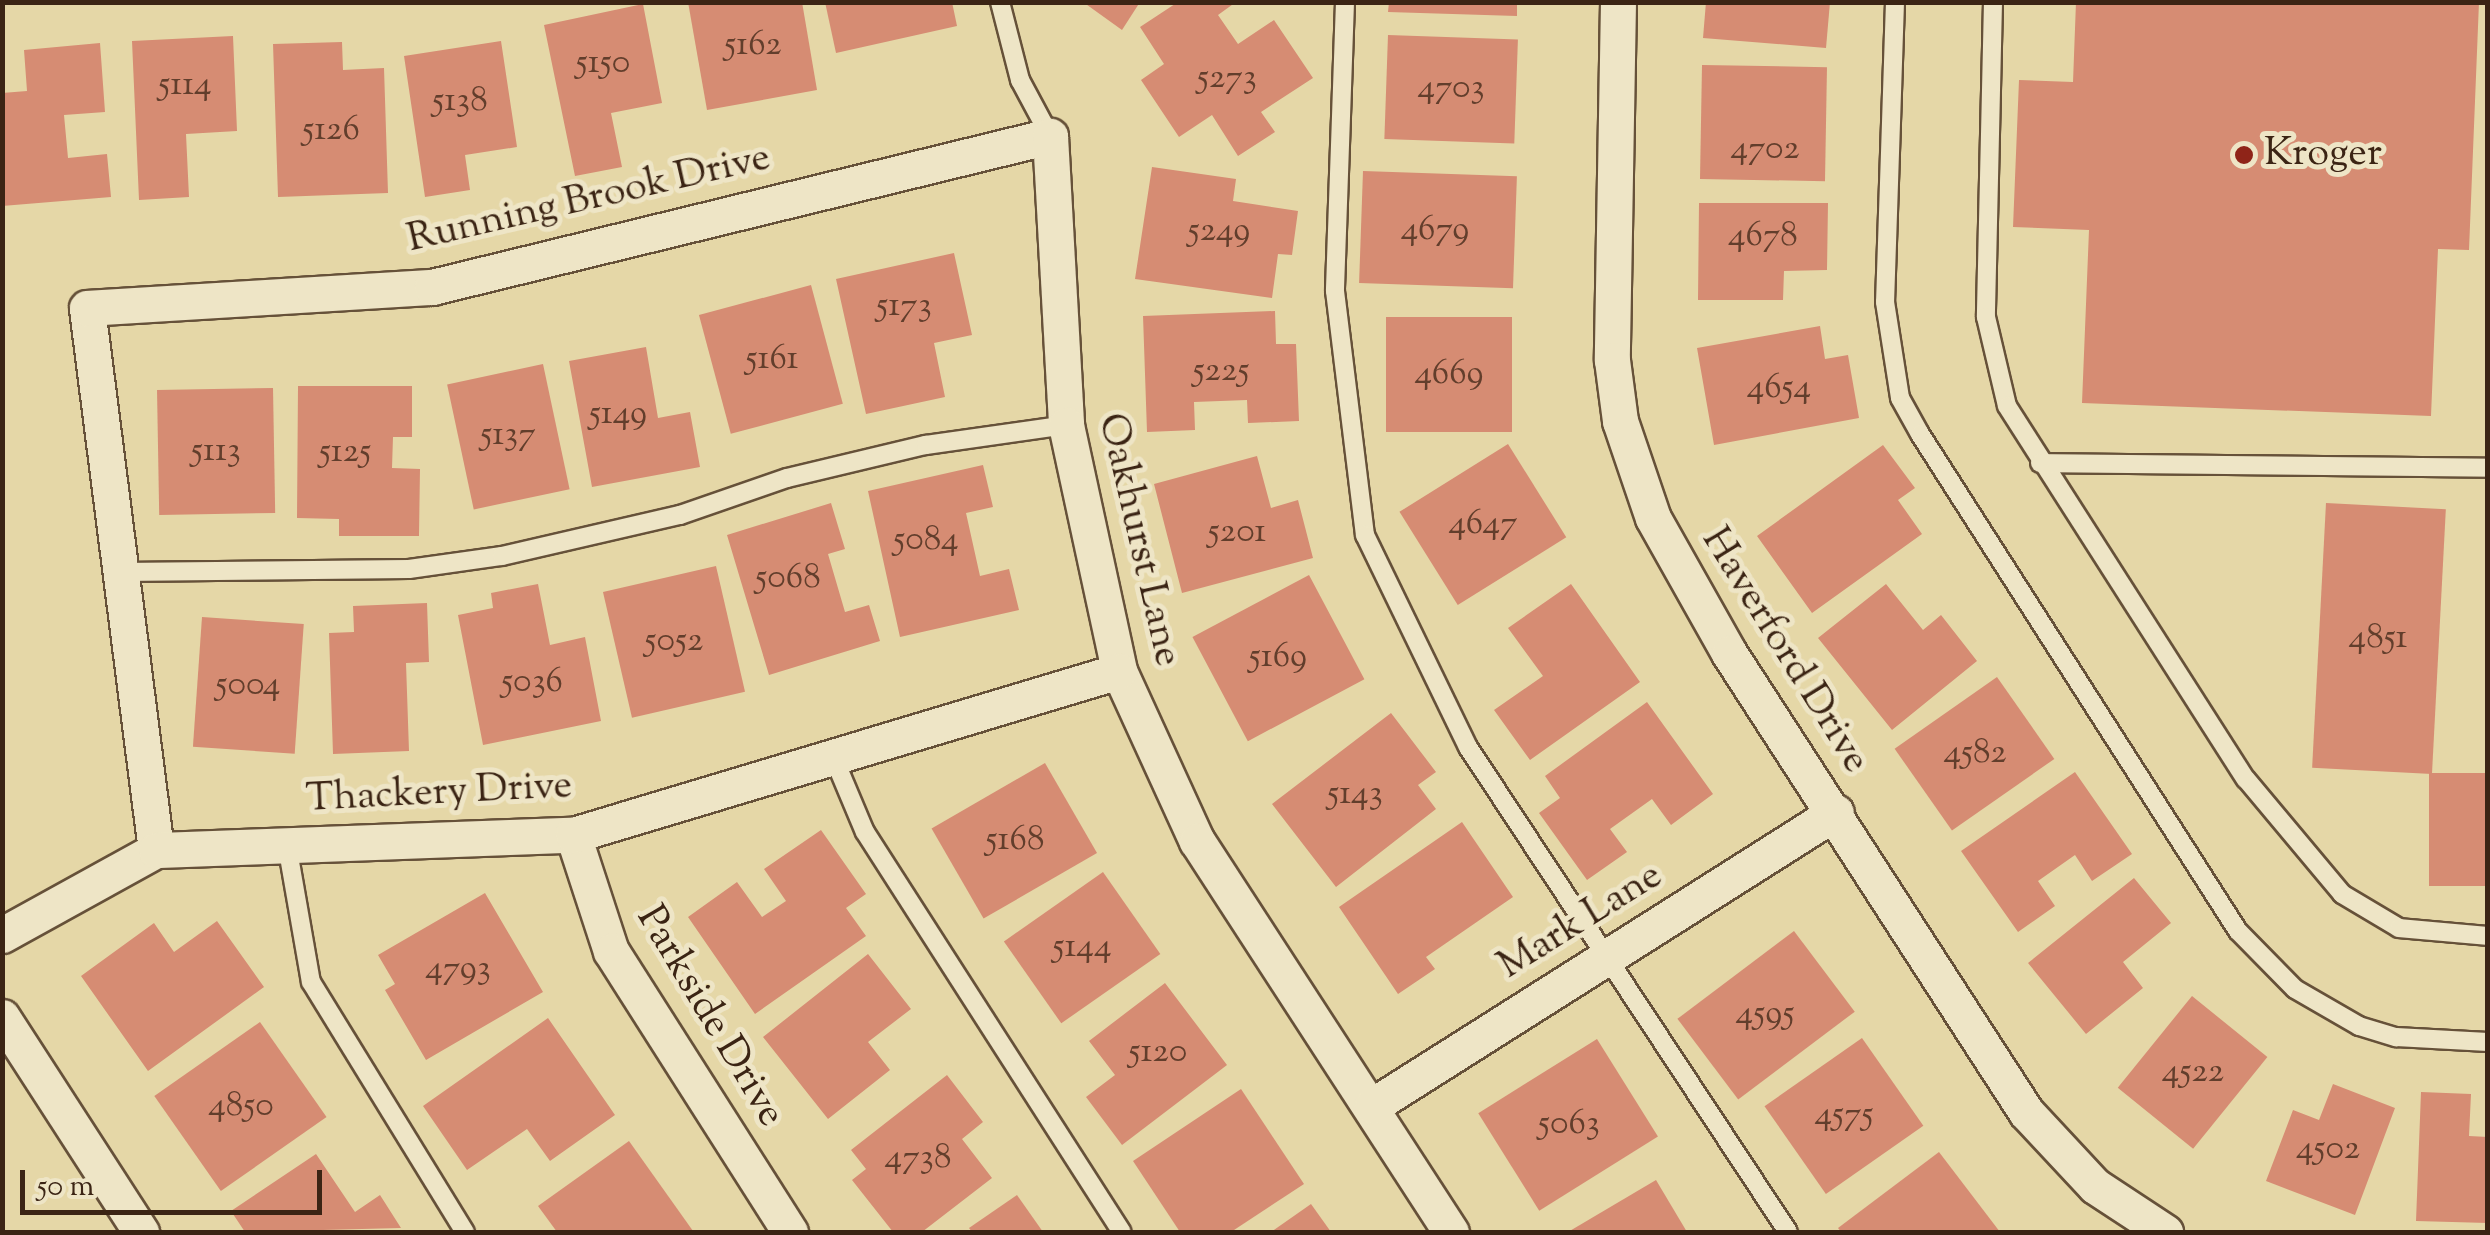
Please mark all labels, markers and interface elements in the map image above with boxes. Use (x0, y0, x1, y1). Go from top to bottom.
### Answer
house number: 5162 (724, 25, 782, 67)
house number: 5150 (576, 43, 630, 85)
house number: 5273 (1197, 58, 1257, 100)
house number: 5114 (158, 65, 212, 107)
house number: 4703 (1417, 68, 1485, 110)
house number: 5138 (432, 81, 488, 123)
house number: 5126 (302, 110, 360, 152)
house number: 4702 (1730, 129, 1800, 171)
place label: Kroger (2264, 131, 2382, 179)
street label: Running Brook Drive (403, 135, 775, 265)
marker: Kroger (2233, 144, 2255, 166)
house number: 4679 (1401, 210, 1469, 252)
house number: 5249 (1188, 211, 1250, 253)
house number: 4678 (1728, 216, 1798, 258)
house number: 5173 (876, 286, 932, 328)
house number: 5161 (746, 339, 798, 381)
house number: 5225 (1193, 351, 1249, 393)
house number: 4669 (1414, 354, 1484, 396)
house number: 4654 (1747, 368, 1811, 410)
house number: 5149 (589, 394, 647, 436)
street label: Oakhurst Lane (1086, 409, 1190, 671)
house number: 5137 (480, 415, 536, 457)
house number: 5113 (191, 431, 241, 473)
house number: 5125 (319, 432, 371, 474)
house number: 4647 (1448, 504, 1518, 546)
house number: 5201 (1208, 512, 1266, 554)
street label: Haverford Drive (1689, 519, 1879, 783)
house number: 5084 (893, 520, 959, 562)
house number: 5068 (755, 558, 821, 600)
house number: 4851 (2348, 618, 2408, 660)
house number: 5052 (645, 621, 703, 663)
house number: 5169 (1249, 637, 1307, 679)
house number: 5036 (501, 662, 563, 704)
house number: 5004 (216, 665, 280, 707)
house number: 4582 (1943, 733, 2007, 775)
street label: Thackery Drive (305, 763, 573, 825)
house number: 5143 (1327, 774, 1383, 816)
house number: 5168 (986, 820, 1044, 862)
street label: Mark Lane (1490, 853, 1672, 991)
street label: Parkside Drive (624, 898, 794, 1136)
house number: 5144 (1052, 927, 1112, 969)
house number: 4793 (425, 949, 491, 991)
house number: 4595 (1736, 994, 1794, 1036)
house number: 5120 (1129, 1032, 1187, 1074)
house number: 4522 (2162, 1052, 2224, 1094)
house number: 4850 (208, 1086, 274, 1128)
house number: 4575 (1814, 1095, 1874, 1137)
house number: 5063 (1538, 1104, 1600, 1146)
house number: 4502 (2296, 1129, 2360, 1171)
house number: 4738 (885, 1138, 951, 1180)
scale bar (25, 1150, 328, 1212)
text: 50 m (37, 1166, 94, 1209)

